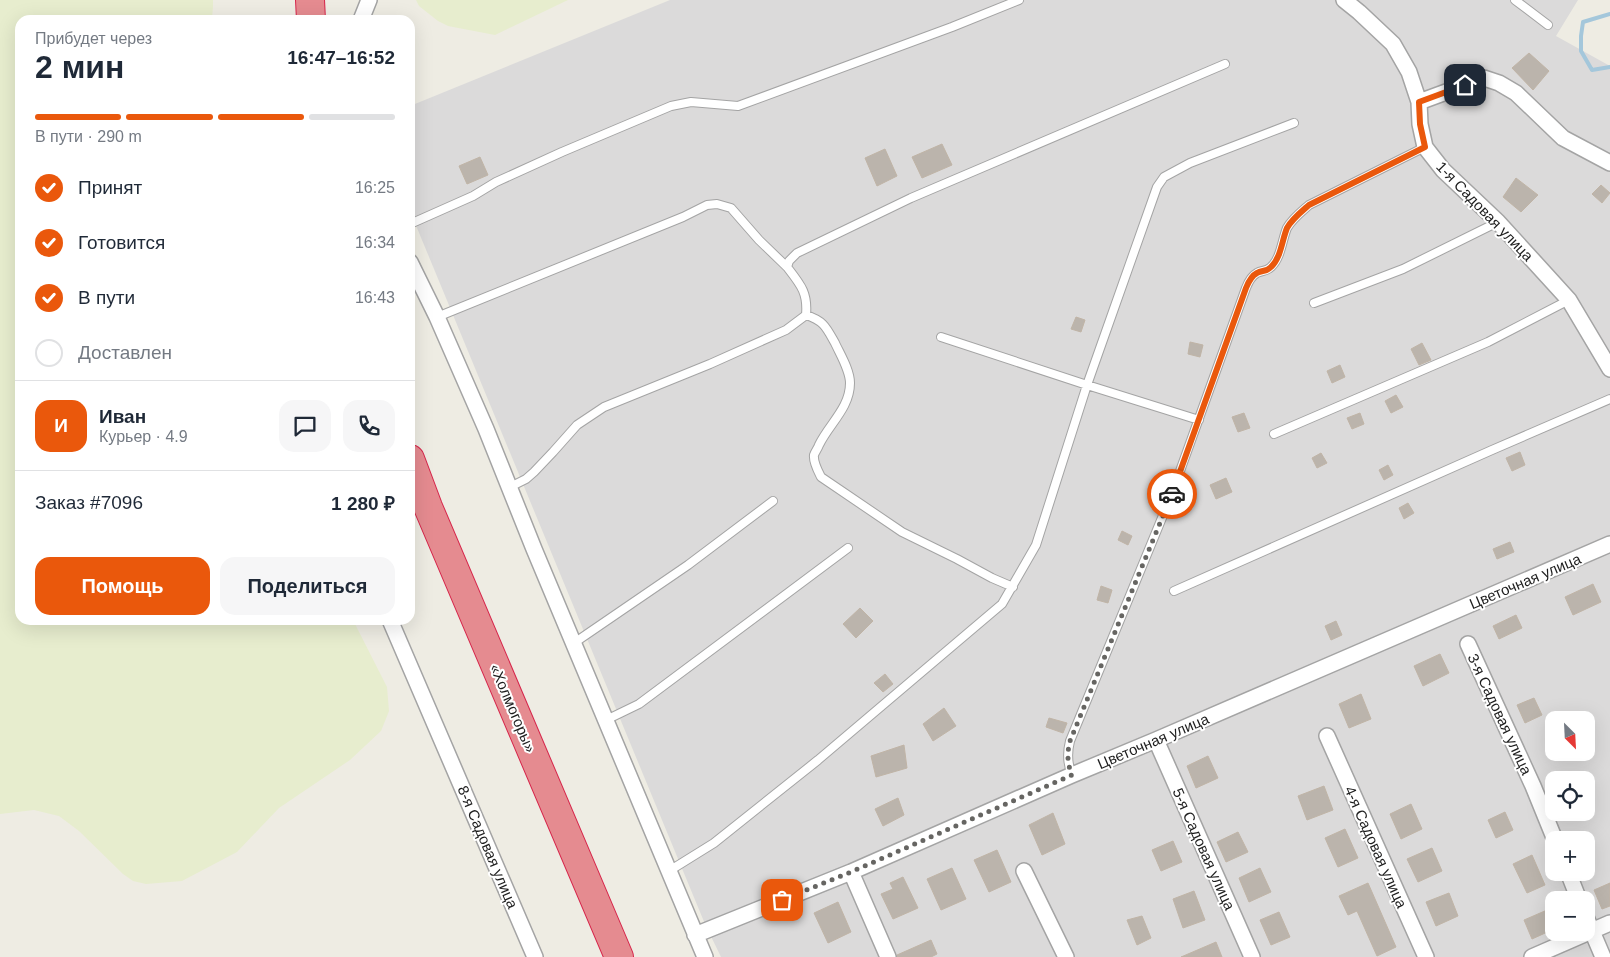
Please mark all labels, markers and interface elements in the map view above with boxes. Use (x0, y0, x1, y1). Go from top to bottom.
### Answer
text: Прибудет через (35, 30, 152, 47)
text: 16:47–16:52 (287, 47, 395, 68)
text: 2 мин (35, 49, 124, 85)
pin (1444, 64, 1486, 106)
icon: home (1451, 71, 1479, 99)
text: В пути · 290 m (35, 128, 142, 145)
street label: 1-я Садовая улица (1433, 158, 1537, 265)
icon: check (35, 174, 63, 202)
text: Принят (78, 177, 142, 198)
text: 16:25 (355, 179, 395, 196)
icon: check (35, 229, 63, 257)
text: Готовится (78, 232, 165, 253)
text: 16:34 (355, 234, 395, 251)
icon: check (35, 284, 63, 312)
text: В пути (78, 287, 135, 308)
text: 16:43 (355, 289, 395, 306)
text: Доставлен (78, 342, 172, 363)
button: chat (279, 400, 331, 452)
button: phone (343, 400, 395, 452)
text: Иван (99, 406, 146, 427)
text: И (54, 415, 68, 436)
text: Курьер · 4.9 (99, 428, 188, 445)
courier (1147, 469, 1197, 519)
icon: car (1158, 480, 1186, 508)
text: Заказ #7096 (35, 492, 143, 513)
text: 1 280 ₽ (331, 493, 395, 514)
street label: Цветочная улица (1467, 550, 1584, 612)
button: Помощь (35, 557, 210, 615)
button: Поделиться (220, 557, 395, 615)
street label: 3-я Садовая улица (1464, 651, 1536, 778)
street label: «Холмогоры» (487, 661, 539, 755)
street label: Цветочная улица (1095, 710, 1212, 772)
north arrow (1545, 711, 1595, 761)
map controls (1545, 711, 1595, 941)
button: locate (1545, 771, 1595, 821)
street label: 8-я Садовая улица (454, 783, 522, 912)
street label: 4-я Садовая улица (1341, 783, 1411, 911)
street label: 5-я Садовая улица (1169, 785, 1239, 913)
button: + (1545, 831, 1595, 881)
pin (761, 879, 803, 921)
icon: bag (768, 886, 796, 914)
button: − (1545, 891, 1595, 941)

